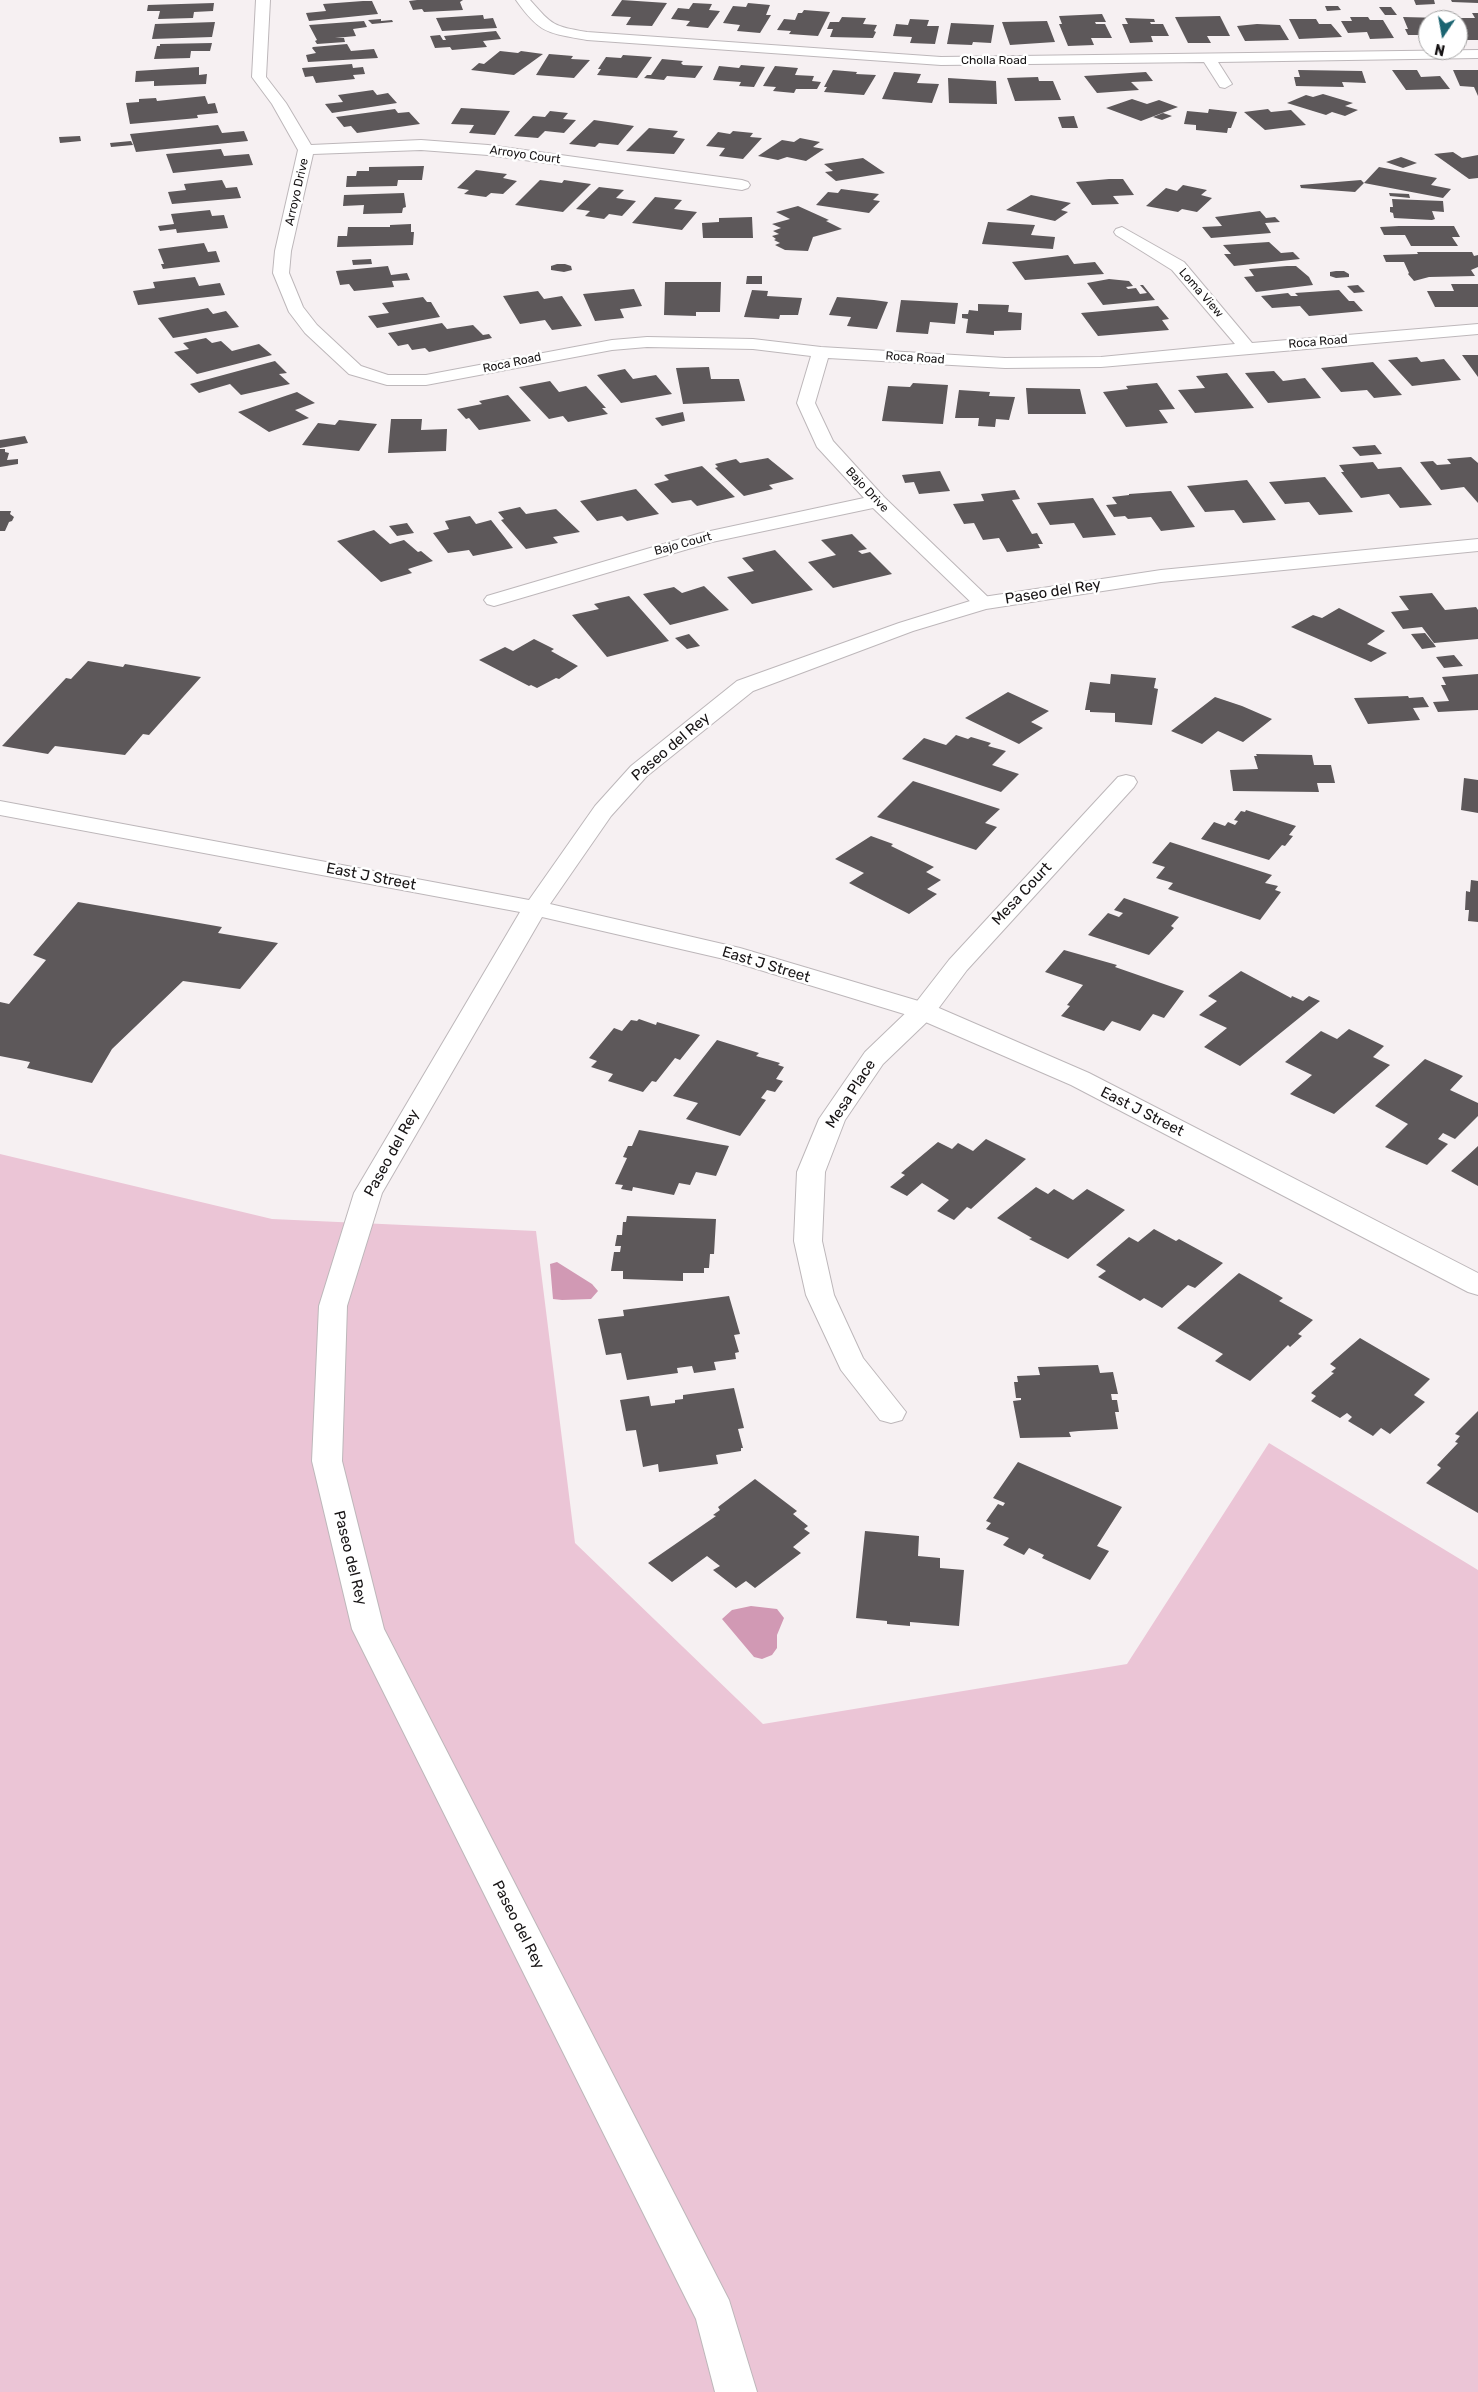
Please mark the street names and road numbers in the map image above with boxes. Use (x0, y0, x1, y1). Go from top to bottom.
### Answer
street label: Cholla Road (961, 54, 1027, 68)
street label: Arroyo Court (489, 143, 561, 167)
street label: Arroyo Drive (282, 157, 312, 227)
street label: Loma View (1176, 265, 1226, 321)
street label: Roca Road (1288, 332, 1348, 352)
street label: Roca Road (885, 349, 945, 367)
street label: Roca Road (482, 350, 542, 376)
street label: Bajo Drive (842, 464, 892, 516)
street label: Bajo Court (653, 529, 713, 559)
street label: Paseo del Rey (1004, 576, 1102, 608)
street label: Paseo del Rey (628, 709, 714, 785)
street label: East J Street (325, 859, 417, 895)
street label: Mesa Court (988, 859, 1056, 929)
street label: East J Street (720, 943, 812, 987)
street label: Mesa Place (822, 1056, 880, 1132)
street label: East J Street (1097, 1083, 1187, 1141)
street label: Paseo del Rey (361, 1106, 423, 1200)
street label: Paseo del Rey (330, 1509, 370, 1607)
street label: Paseo del Rey (488, 1878, 548, 1972)

